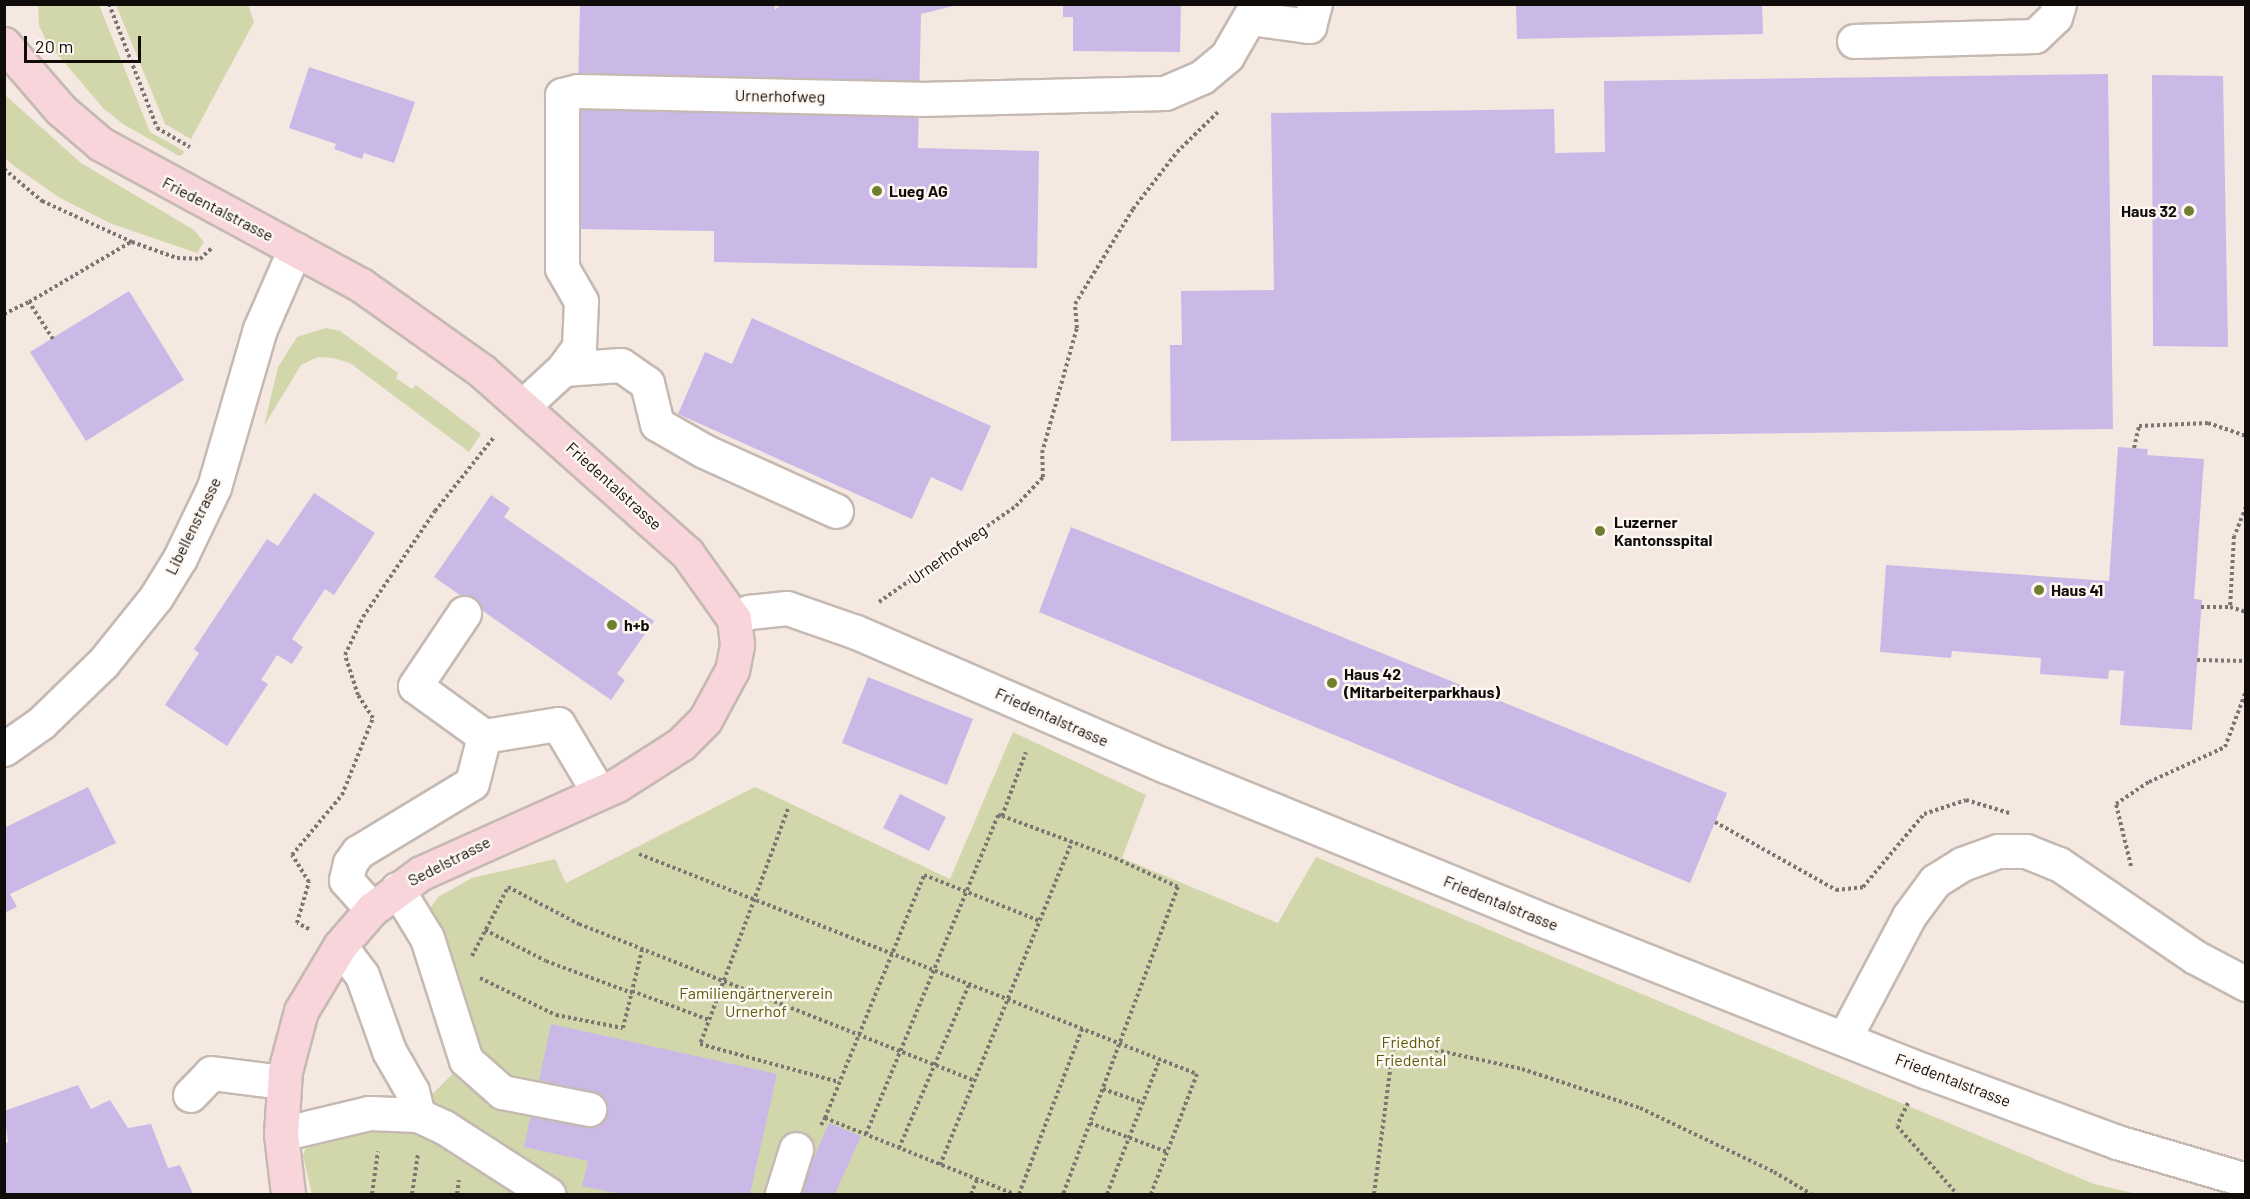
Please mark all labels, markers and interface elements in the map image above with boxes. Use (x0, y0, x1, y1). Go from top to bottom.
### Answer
scale bar (27, 24, 144, 62)
text: 20 m (35, 35, 73, 57)
street label: Urnerhofweg (735, 86, 825, 106)
street label: Friedentalstrasse (159, 173, 277, 245)
place label: Lueg AG (889, 181, 948, 201)
marker: Lueg AG (870, 184, 884, 198)
place label: Haus 32 (2121, 201, 2177, 221)
marker: Haus 32 (2182, 204, 2196, 218)
street label: Friedentalstrasse (562, 438, 666, 534)
street label: Libellenstrasse (161, 474, 225, 578)
place label: Luzerner Kantonsspital (1614, 512, 1712, 550)
street label: Urnerhofweg (906, 520, 990, 588)
marker: Luzerner Kantonsspital (1591, 522, 1609, 540)
place label: Haus 41 (2051, 580, 2103, 600)
marker: Haus 41 (2032, 583, 2046, 597)
place label: h+b (624, 615, 650, 635)
marker: h+b (605, 618, 619, 632)
place label: Haus 42 (Mitarbeiterparkhaus) (1344, 664, 1500, 702)
marker: Haus 42 (Mitarbeiterparkhaus) (1325, 676, 1339, 690)
street label: Friedentalstrasse (992, 683, 1112, 751)
street label: Sedelstrasse (405, 832, 493, 890)
street label: Friedentalstrasse (1441, 871, 1561, 935)
park label: Familiengärtnerverein Urnerhof (679, 983, 833, 1021)
park label: Friedhof Friedental (1376, 1032, 1446, 1070)
street label: Friedentalstrasse (1893, 1049, 2013, 1111)

